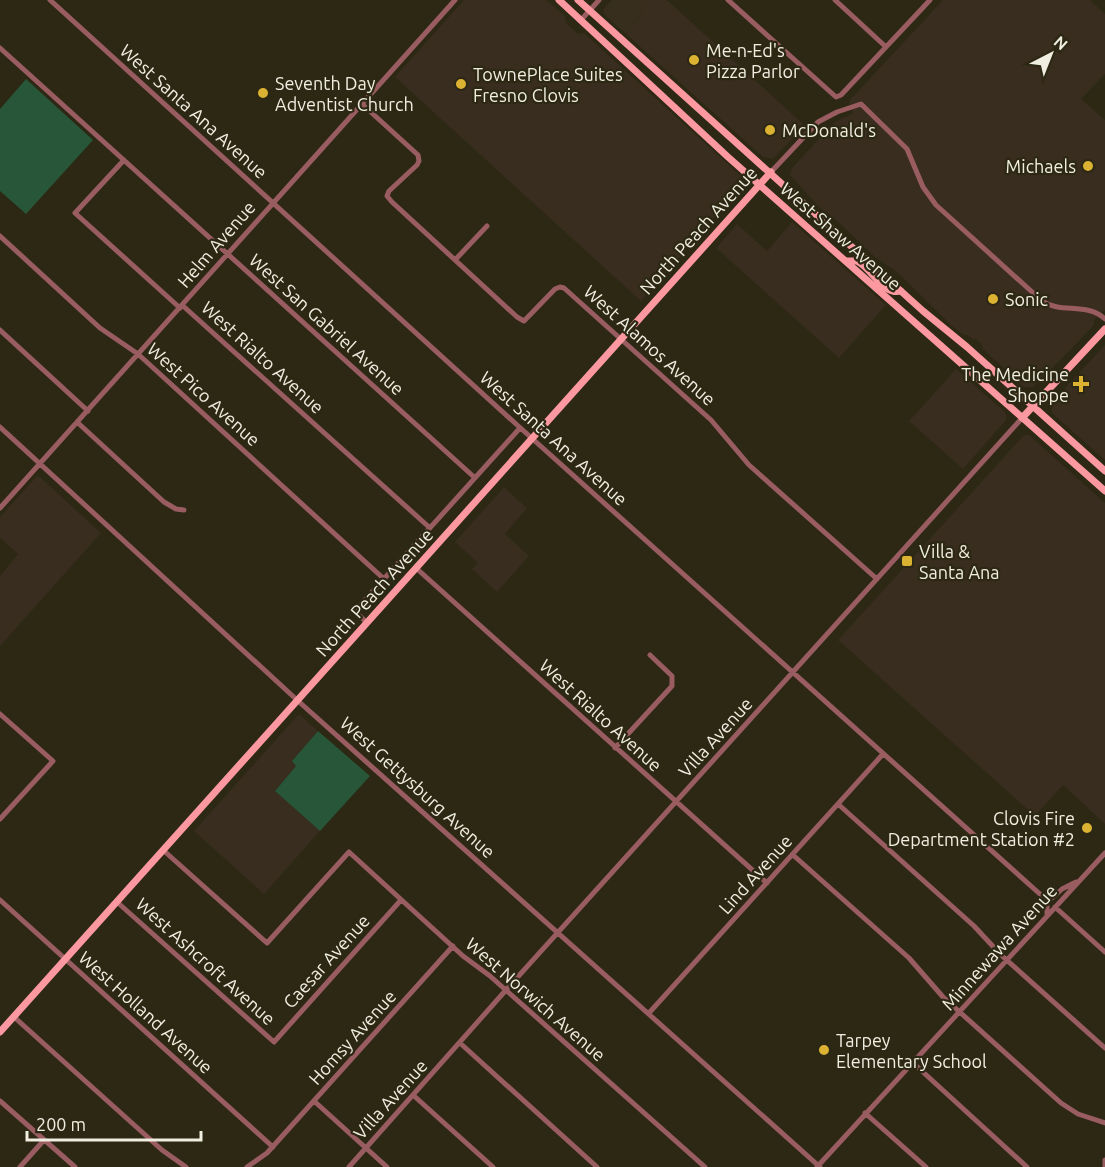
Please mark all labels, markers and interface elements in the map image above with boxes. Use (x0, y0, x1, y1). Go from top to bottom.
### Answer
north arrow (1021, 24, 1081, 84)
text: N (1051, 32, 1071, 54)
street label: West Santa Ana Avenue (116, 40, 272, 182)
place label: Me-n-Ed's Pizza Parlor (706, 40, 800, 81)
marker: Me-n-Ed's Pizza Parlor (687, 53, 701, 67)
place label: TownePlace Suites Fresno Clovis (473, 64, 623, 105)
place label: Seventh Day Adventist Church (275, 73, 414, 114)
marker: TownePlace Suites Fresno Clovis (454, 77, 468, 91)
marker: Seventh Day Adventist Church (256, 86, 270, 100)
place label: McDonald's (782, 120, 876, 140)
marker: McDonald's (763, 123, 777, 137)
place label: Michaels (1006, 156, 1076, 176)
marker: Michaels (1081, 159, 1095, 173)
street label: North Peach Avenue (635, 162, 761, 298)
street label: West Shaw Avenue (777, 178, 905, 294)
street label: Helm Avenue (173, 197, 259, 291)
street label: West San Gabriel Avenue (246, 249, 408, 399)
street label: West Alamos Avenue (580, 281, 720, 409)
place label: Sonic (1005, 289, 1048, 309)
marker: Sonic (986, 292, 1000, 306)
street label: West Rialto Avenue (198, 297, 328, 417)
street label: West Pico Avenue (144, 338, 264, 450)
place label: The Medicine Shoppe (961, 364, 1069, 405)
street label: West Santa Ana Avenue (476, 367, 632, 509)
marker: The Medicine Shoppe (1074, 377, 1088, 391)
street label: North Peach Avenue (311, 524, 437, 660)
place label: Villa & Santa Ana (919, 541, 1000, 582)
marker: Villa & Santa Ana (900, 554, 914, 568)
street label: West Rialto Avenue (536, 655, 666, 775)
street label: Villa Avenue (674, 693, 756, 781)
street label: West Gettysburg Avenue (337, 712, 499, 862)
place label: Clovis Fire Department Station #2 (888, 808, 1075, 849)
marker: Clovis Fire Department Station #2 (1080, 821, 1094, 835)
street label: Lind Avenue (714, 830, 796, 918)
street label: Minnewawa Avenue (937, 880, 1061, 1014)
street label: West Ashcroft Avenue (133, 893, 279, 1029)
street label: Caesar Avenue (279, 910, 373, 1012)
street label: West Norwich Avenue (462, 933, 610, 1065)
street label: West Holland Avenue (75, 947, 217, 1077)
street label: Homsy Avenue (304, 986, 400, 1088)
place label: Tarpey Elementary School (836, 1030, 987, 1071)
marker: Tarpey Elementary School (817, 1043, 831, 1057)
street label: Villa Avenue (349, 1055, 431, 1143)
scale bar (27, 1104, 201, 1142)
text: 200 m (36, 1114, 86, 1134)

